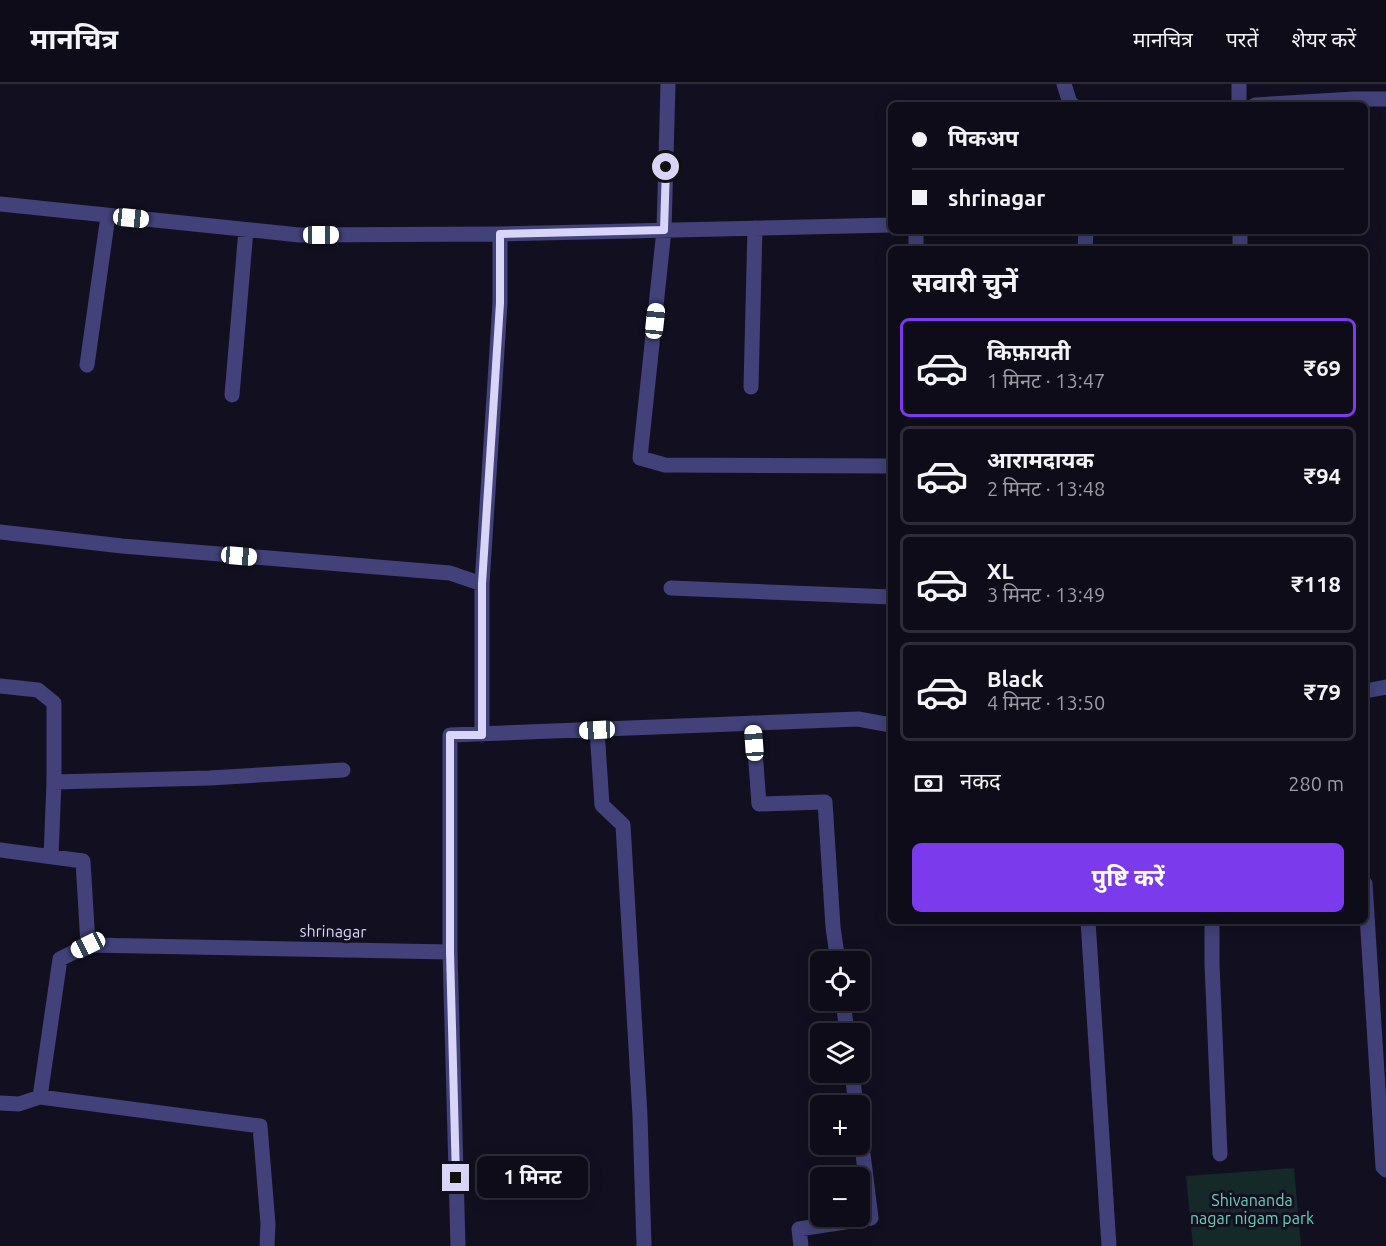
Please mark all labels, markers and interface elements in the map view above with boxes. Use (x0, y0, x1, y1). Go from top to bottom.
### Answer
text: मानचित्र (30, 23, 118, 54)
text: मानचित्र (1133, 27, 1193, 51)
text: परतें (1226, 27, 1258, 51)
text: शेयर करें (1291, 27, 1356, 51)
text: पिकअप (948, 125, 1019, 150)
route start (652, 153, 679, 180)
text: shrinagar (948, 185, 1045, 210)
car (112, 207, 150, 229)
car (303, 226, 339, 244)
text: सवारी चुनें (912, 267, 1018, 297)
car (644, 302, 666, 340)
text: किफ़ायती (987, 339, 1071, 364)
icon: car (915, 341, 969, 395)
text: ₹69 (1304, 355, 1341, 380)
text: 1 मिनट · 13:47 (987, 369, 1105, 392)
text: आरामदायक (987, 447, 1094, 472)
icon: car (915, 449, 969, 503)
text: ₹94 (1304, 463, 1341, 488)
text: 2 मिनट · 13:48 (987, 477, 1105, 500)
car (220, 545, 258, 567)
icon: car (915, 557, 969, 611)
text: XL (987, 558, 1014, 583)
text: ₹118 (1291, 571, 1341, 596)
text: 3 मिनट · 13:49 (987, 583, 1105, 606)
icon: car (915, 665, 969, 719)
text: Black (987, 666, 1044, 691)
text: ₹79 (1304, 679, 1341, 704)
text: 4 मिनट · 13:50 (987, 691, 1105, 714)
car (579, 720, 615, 740)
car (744, 724, 764, 762)
icon: cash (912, 767, 945, 800)
text: नकद (960, 768, 1001, 793)
text: 280 m (1288, 772, 1344, 795)
button: पुष्टि करें (912, 843, 1344, 912)
street label: shrinagar (299, 921, 367, 941)
car (68, 929, 108, 961)
map controls (810, 951, 870, 1227)
button: locate (810, 951, 870, 1011)
button: layers (810, 1023, 870, 1083)
button: + (810, 1095, 870, 1155)
callout: 1 मिनट (477, 1157, 588, 1199)
route end (442, 1164, 469, 1191)
text: 1 मिनट (504, 1165, 562, 1188)
button: − (810, 1167, 870, 1227)
park label: Shivananda nagar nigam park (1190, 1191, 1314, 1227)

